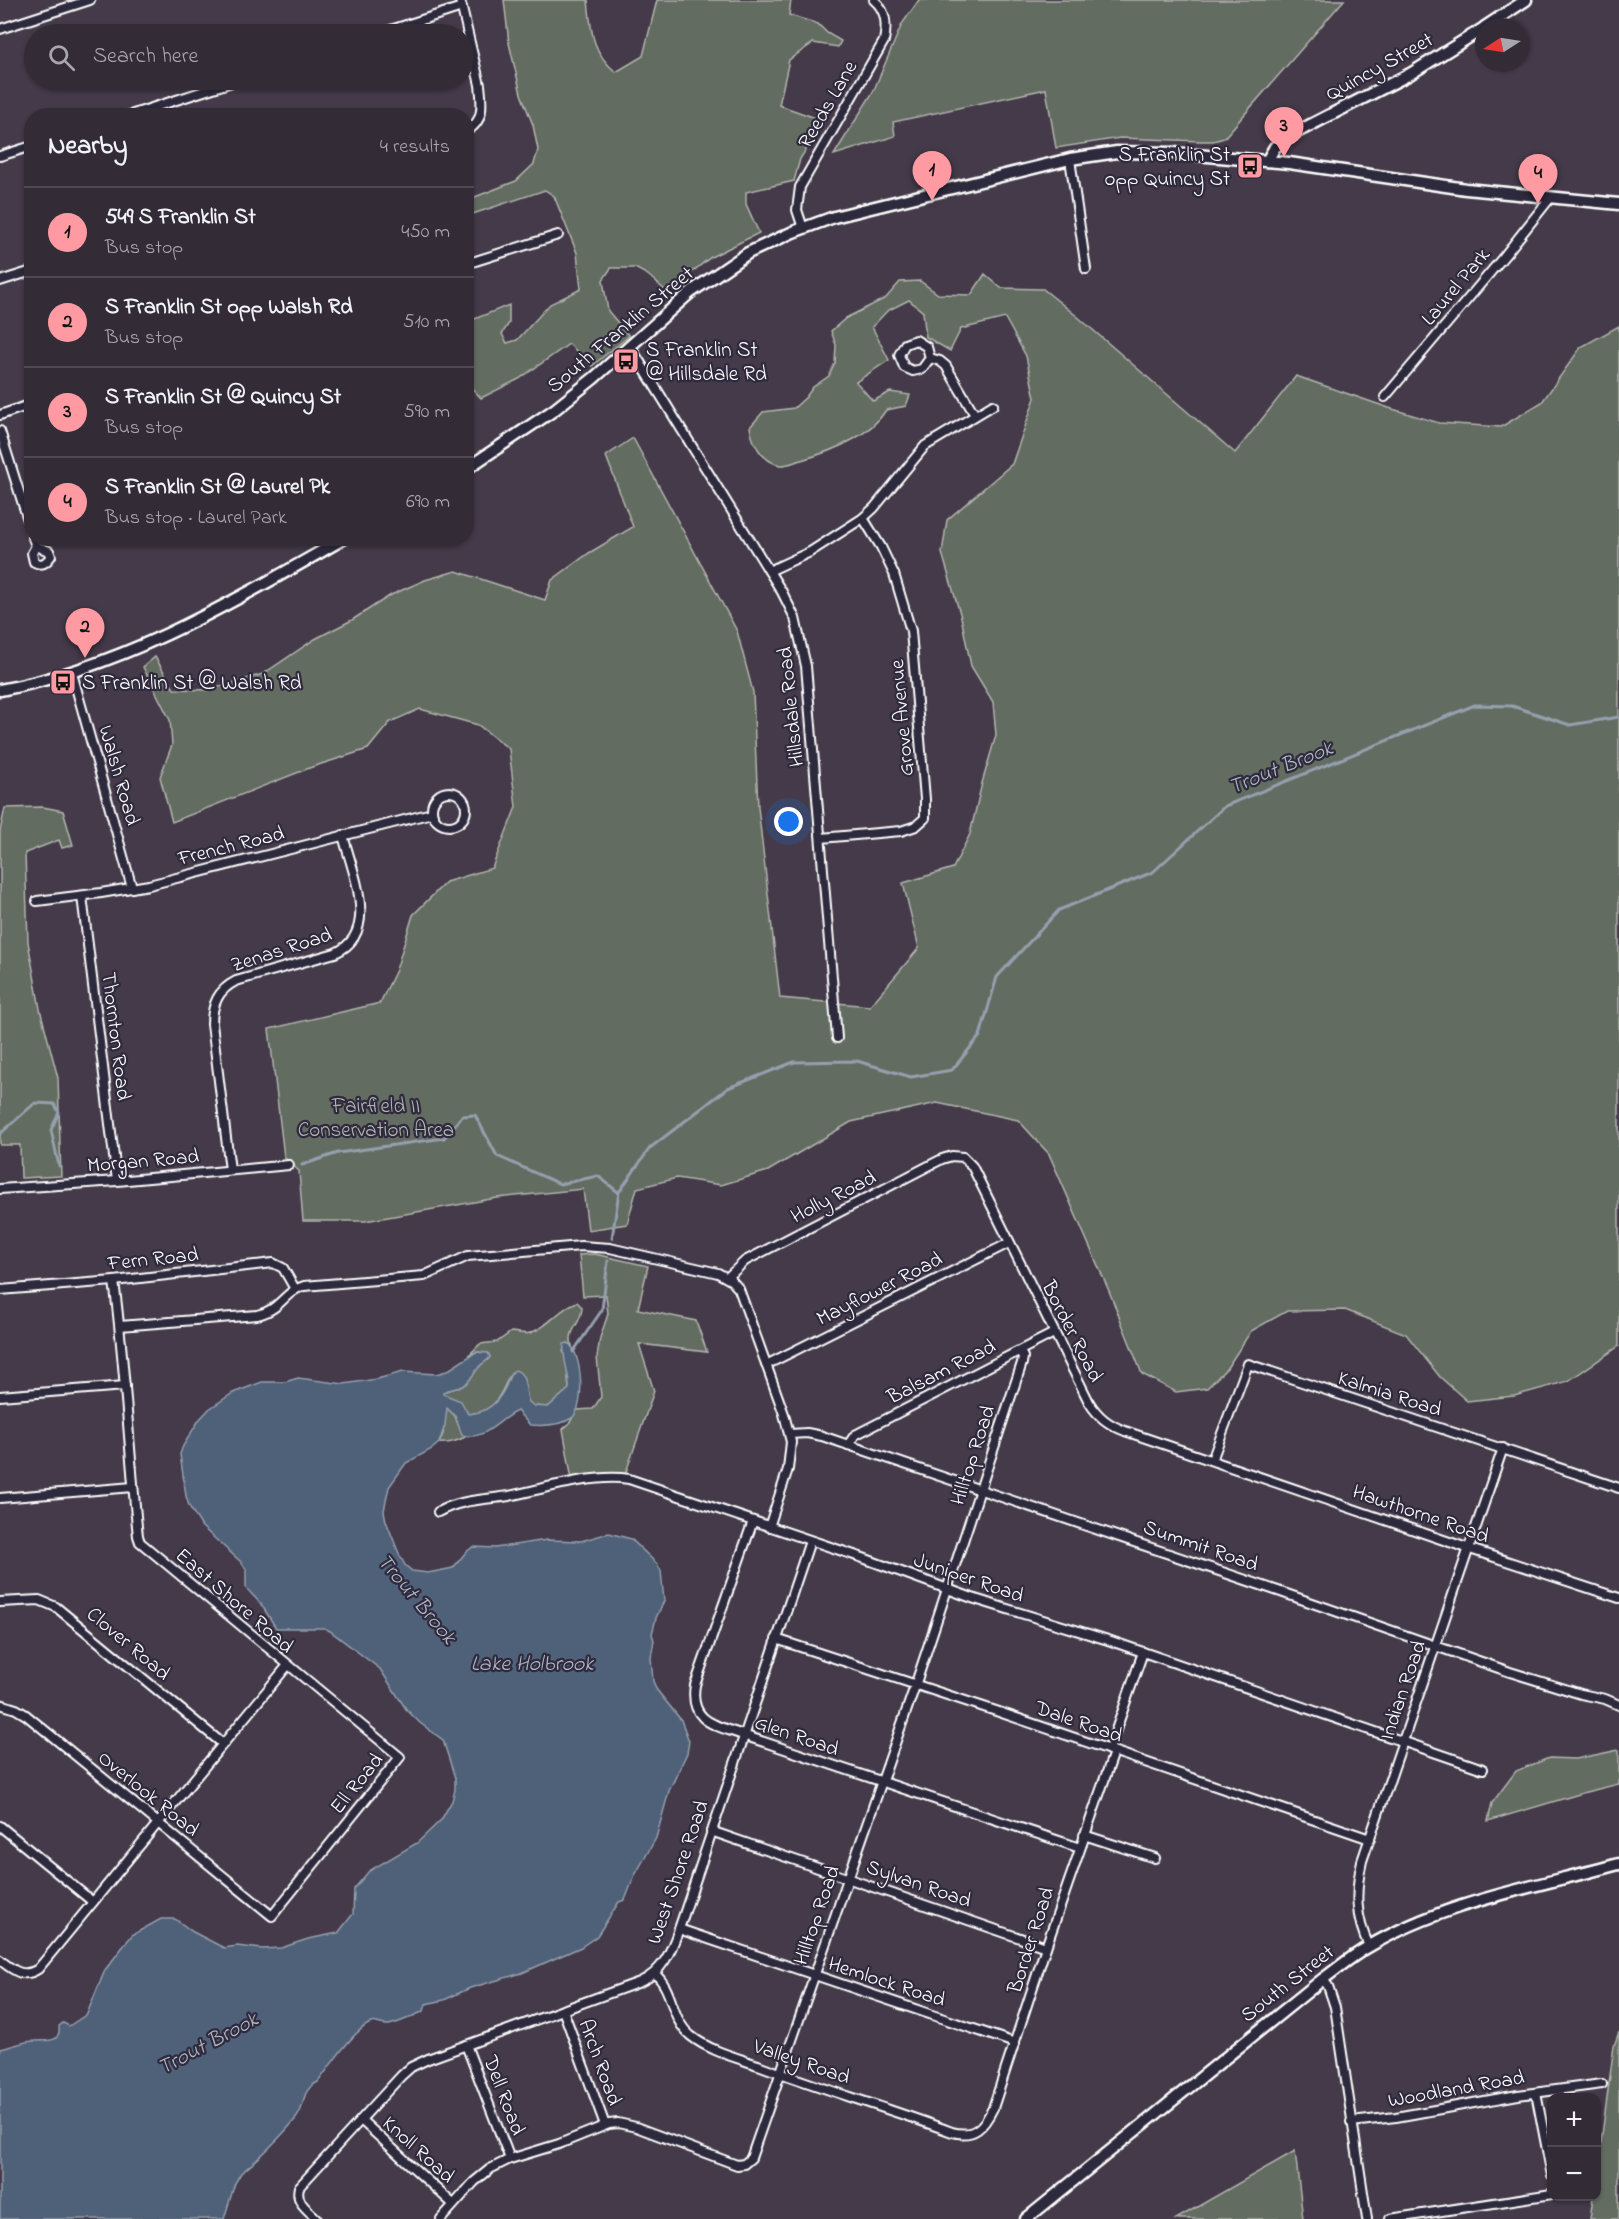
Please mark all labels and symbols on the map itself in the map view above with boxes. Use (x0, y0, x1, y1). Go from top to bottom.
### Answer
north arrow (1475, 18, 1529, 72)
street label: Quincy Street (1321, 26, 1440, 111)
street label: Reeds Lane (791, 55, 866, 155)
pin: 3 (1264, 108, 1304, 157)
place label: S Franklin St opp Quincy St (1105, 141, 1230, 197)
bus stop icon: S Franklin St opp Quincy St (1235, 151, 1265, 181)
pin: 1 (912, 152, 952, 201)
pin: 4 (1518, 154, 1558, 204)
street label: Laurel Park (1415, 241, 1499, 333)
street label: South Franklin Street (541, 260, 701, 401)
place label: S Franklin St @ Hillsdale Rd (646, 336, 767, 390)
bus stop icon: S Franklin St @ Hillsdale Rd (611, 346, 641, 376)
pin: 2 (66, 608, 104, 658)
street label: Hillsdale Road (771, 645, 813, 768)
street label: Grove Avenue (883, 658, 923, 777)
bus stop icon: S Franklin St @ Walsh Rd (48, 667, 78, 697)
place label: S Franklin St @ Walsh Rd (82, 669, 302, 699)
street label: Walsh Road (89, 722, 147, 829)
water label: Trout Brook (1224, 733, 1339, 804)
your location (774, 807, 803, 836)
street label: French Road (174, 819, 288, 875)
street label: Zenas Road (227, 920, 336, 981)
street label: Thornton Road (92, 970, 138, 1102)
park label: Fairfield II Conservation Area (298, 1092, 454, 1146)
street label: Morgan Road (86, 1142, 201, 1184)
street label: Holly Road (786, 1163, 883, 1234)
street label: Fern Road (105, 1240, 200, 1280)
street label: Mayflower Road (812, 1245, 949, 1336)
street label: Border Road (1032, 1275, 1110, 1388)
street label: Balsam Road (882, 1332, 1002, 1413)
street label: Kalmia Road (1334, 1364, 1445, 1426)
street label: Hilltop Road (944, 1402, 1004, 1509)
street label: Hawthorne Road (1348, 1478, 1493, 1552)
street label: Summit Road (1139, 1513, 1262, 1581)
street label: East Shore Road (168, 1542, 300, 1662)
street label: Juniper Road (909, 1546, 1028, 1612)
water label: Trout Brook (368, 1548, 464, 1653)
street label: Clover Road (79, 1600, 176, 1689)
street label: Indian Road (1373, 1637, 1435, 1744)
water label: Lake Holbrook (471, 1649, 595, 1681)
street label: Dale Road (1030, 1694, 1126, 1752)
street label: Glen Road (750, 1708, 843, 1765)
street label: Overlook Road (90, 1744, 205, 1845)
street label: Ell Road (324, 1747, 392, 1821)
street label: West Shore Road (640, 1797, 718, 1948)
street label: Sylvan Road (861, 1853, 975, 1919)
street label: Hilltop Road (787, 1862, 849, 1969)
street label: Border Road (1000, 1883, 1063, 1999)
street label: South Street (1235, 1938, 1341, 2031)
street label: Hemlock Road (824, 1950, 949, 2016)
water label: Trout Brook (152, 2004, 266, 2085)
street label: Arch Road (570, 2015, 629, 2110)
street label: Valley Road (747, 2032, 854, 2095)
street label: Dell Road (474, 2051, 532, 2140)
street label: Woodland Road (1386, 2063, 1527, 2117)
street label: Knoll Road (375, 2110, 461, 2191)

